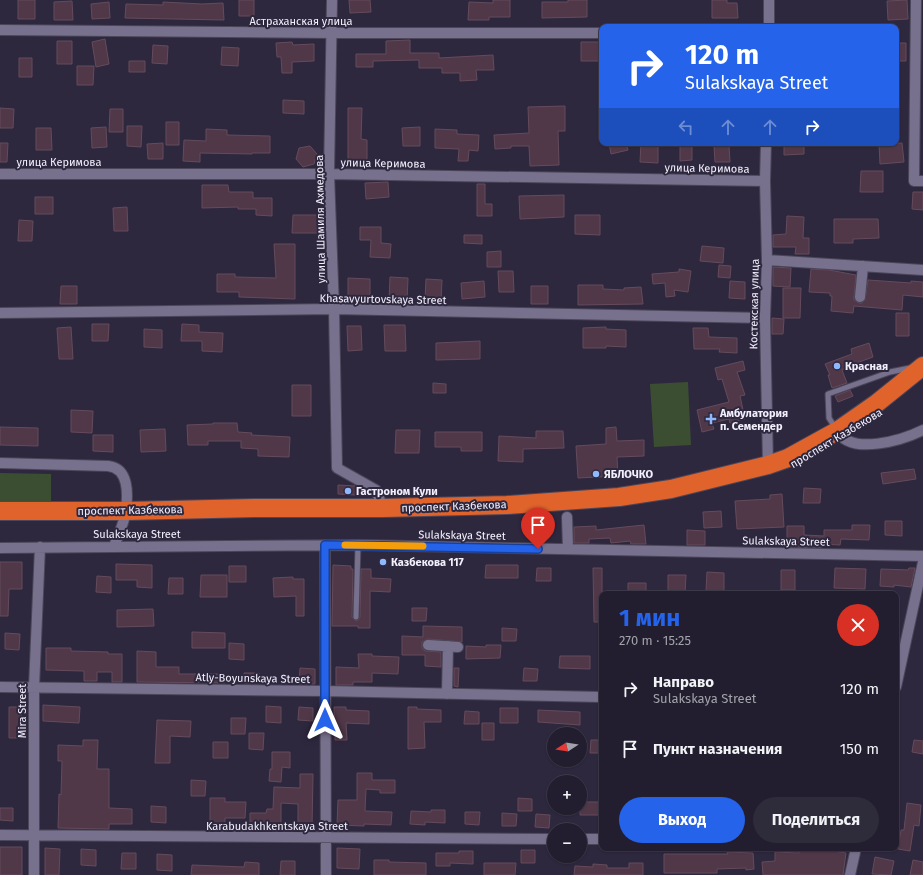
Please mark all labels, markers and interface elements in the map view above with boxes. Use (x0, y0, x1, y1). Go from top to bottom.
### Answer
street label: Астраханская улица (249, 15, 353, 28)
text: 120 m (685, 38, 759, 71)
icon: right (619, 40, 671, 92)
text: Sulakskaya Street (685, 72, 828, 94)
icon: left (675, 116, 697, 138)
icon: ahead (717, 116, 739, 138)
icon: ahead (759, 116, 781, 138)
icon: right (801, 116, 823, 138)
street label: улица Шамиля Ахмедова (313, 155, 328, 283)
street label: улица Керимова (17, 156, 101, 169)
street label: улица Керимова (340, 156, 426, 171)
street label: улица Керимова (664, 161, 750, 176)
street label: Костекская улица (747, 259, 762, 349)
street label: Khasavyurtovskaya Street (319, 292, 447, 307)
place label: Красная (845, 360, 888, 373)
marker: Красная (832, 361, 842, 371)
street label: проспект Казбекова (788, 406, 885, 471)
place label: Амбулатория п. Семендер (719, 407, 788, 433)
marker: Амбулатория п. Семендер (705, 413, 717, 425)
place label: ЯБЛОЧКО (604, 468, 653, 481)
marker: ЯБЛОЧКО (591, 469, 601, 479)
place label: Гастроном Кули (356, 485, 438, 498)
marker: Гастроном Кули (343, 486, 353, 496)
street label: проспект Казбекова (401, 498, 507, 515)
street label: проспект Казбекова (77, 503, 183, 518)
pin (521, 508, 555, 549)
icon: arrive (527, 514, 549, 536)
street label: Sulakskaya Street (93, 528, 181, 541)
street label: Sulakskaya Street (418, 528, 506, 543)
street label: Sulakskaya Street (742, 534, 830, 549)
place label: Казбекова 117 (391, 556, 464, 569)
marker: Казбекова 117 (378, 557, 388, 567)
text: 1 мин (619, 604, 680, 632)
button: close (837, 604, 879, 646)
text: 270 m · 15:25 (619, 633, 691, 648)
street label: Atly-Boyunskaya Street (196, 671, 310, 686)
text: Направо (653, 673, 714, 691)
icon: right (619, 678, 641, 700)
text: 120 m (840, 680, 879, 698)
street label: Mira Street (16, 684, 29, 738)
text: Sulakskaya Street (653, 691, 756, 706)
position arrow (304, 699, 346, 741)
north arrow (547, 727, 587, 767)
map controls (547, 727, 587, 863)
icon: arrive (619, 738, 641, 760)
text: Пункт назначения (653, 740, 782, 758)
text: 150 m (840, 740, 879, 758)
button: + (547, 775, 587, 815)
button: Выход (619, 797, 745, 843)
button: Поделиться (753, 797, 879, 843)
street label: Karabudakhkentskaya Street (206, 820, 348, 833)
button: − (547, 823, 587, 863)

